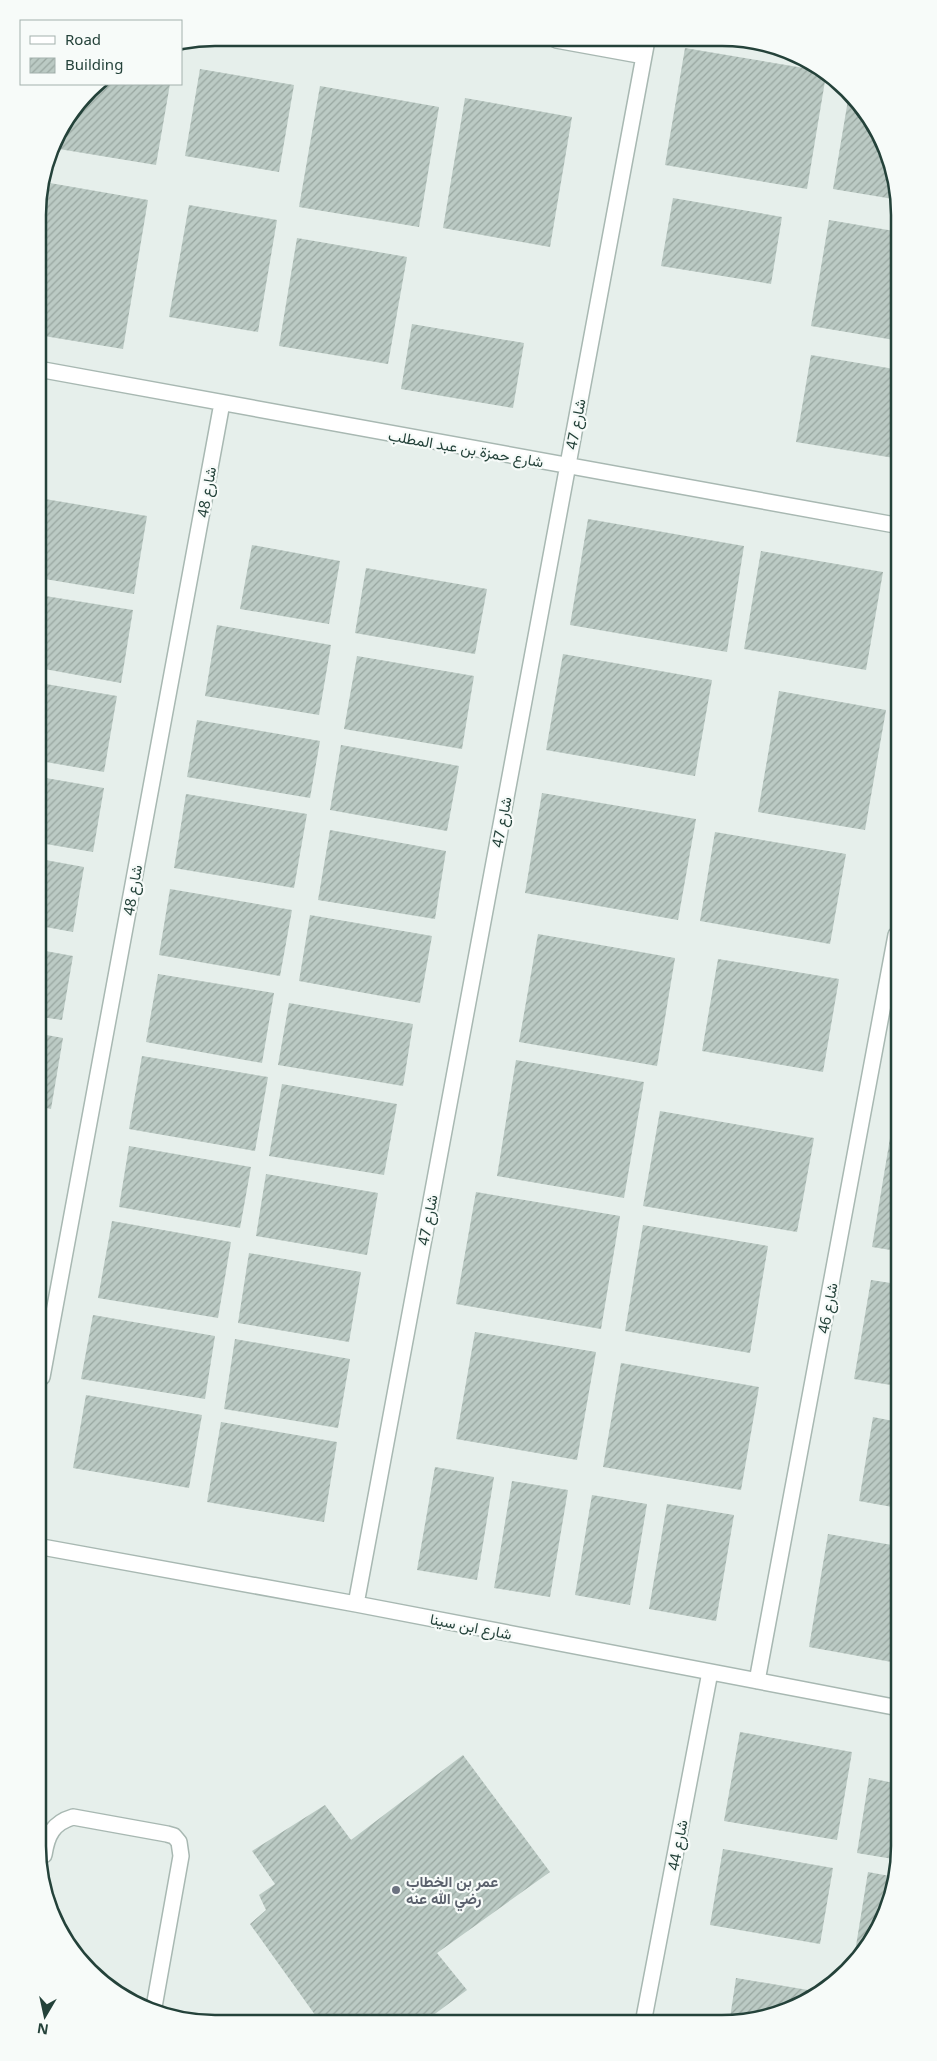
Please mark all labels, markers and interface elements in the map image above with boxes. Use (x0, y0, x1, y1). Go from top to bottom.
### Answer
legend (20, 20, 182, 85)
text: Road (65, 29, 101, 49)
text: Building (65, 54, 123, 74)
street label: شارع 47 (560, 397, 592, 451)
street label: شارع حمزة بن عبد المطلب (386, 424, 545, 474)
street label: شارع 48 (192, 465, 222, 519)
street label: شارع 47 (486, 795, 518, 849)
street label: شارع 48 (118, 863, 148, 917)
street label: شارع 47 (412, 1193, 444, 1247)
street label: شارع 46 (812, 1281, 844, 1335)
street label: شارع ابن سينا (428, 1608, 514, 1646)
street label: شارع 44 (662, 1818, 694, 1872)
place label: عمر بن الخطاب رضي الله عنه (406, 1871, 498, 1912)
marker: عمر بن الخطاب رضي الله عنه (390, 1884, 402, 1896)
north arrow (20, 1991, 70, 2041)
text: N (36, 2019, 50, 2040)

